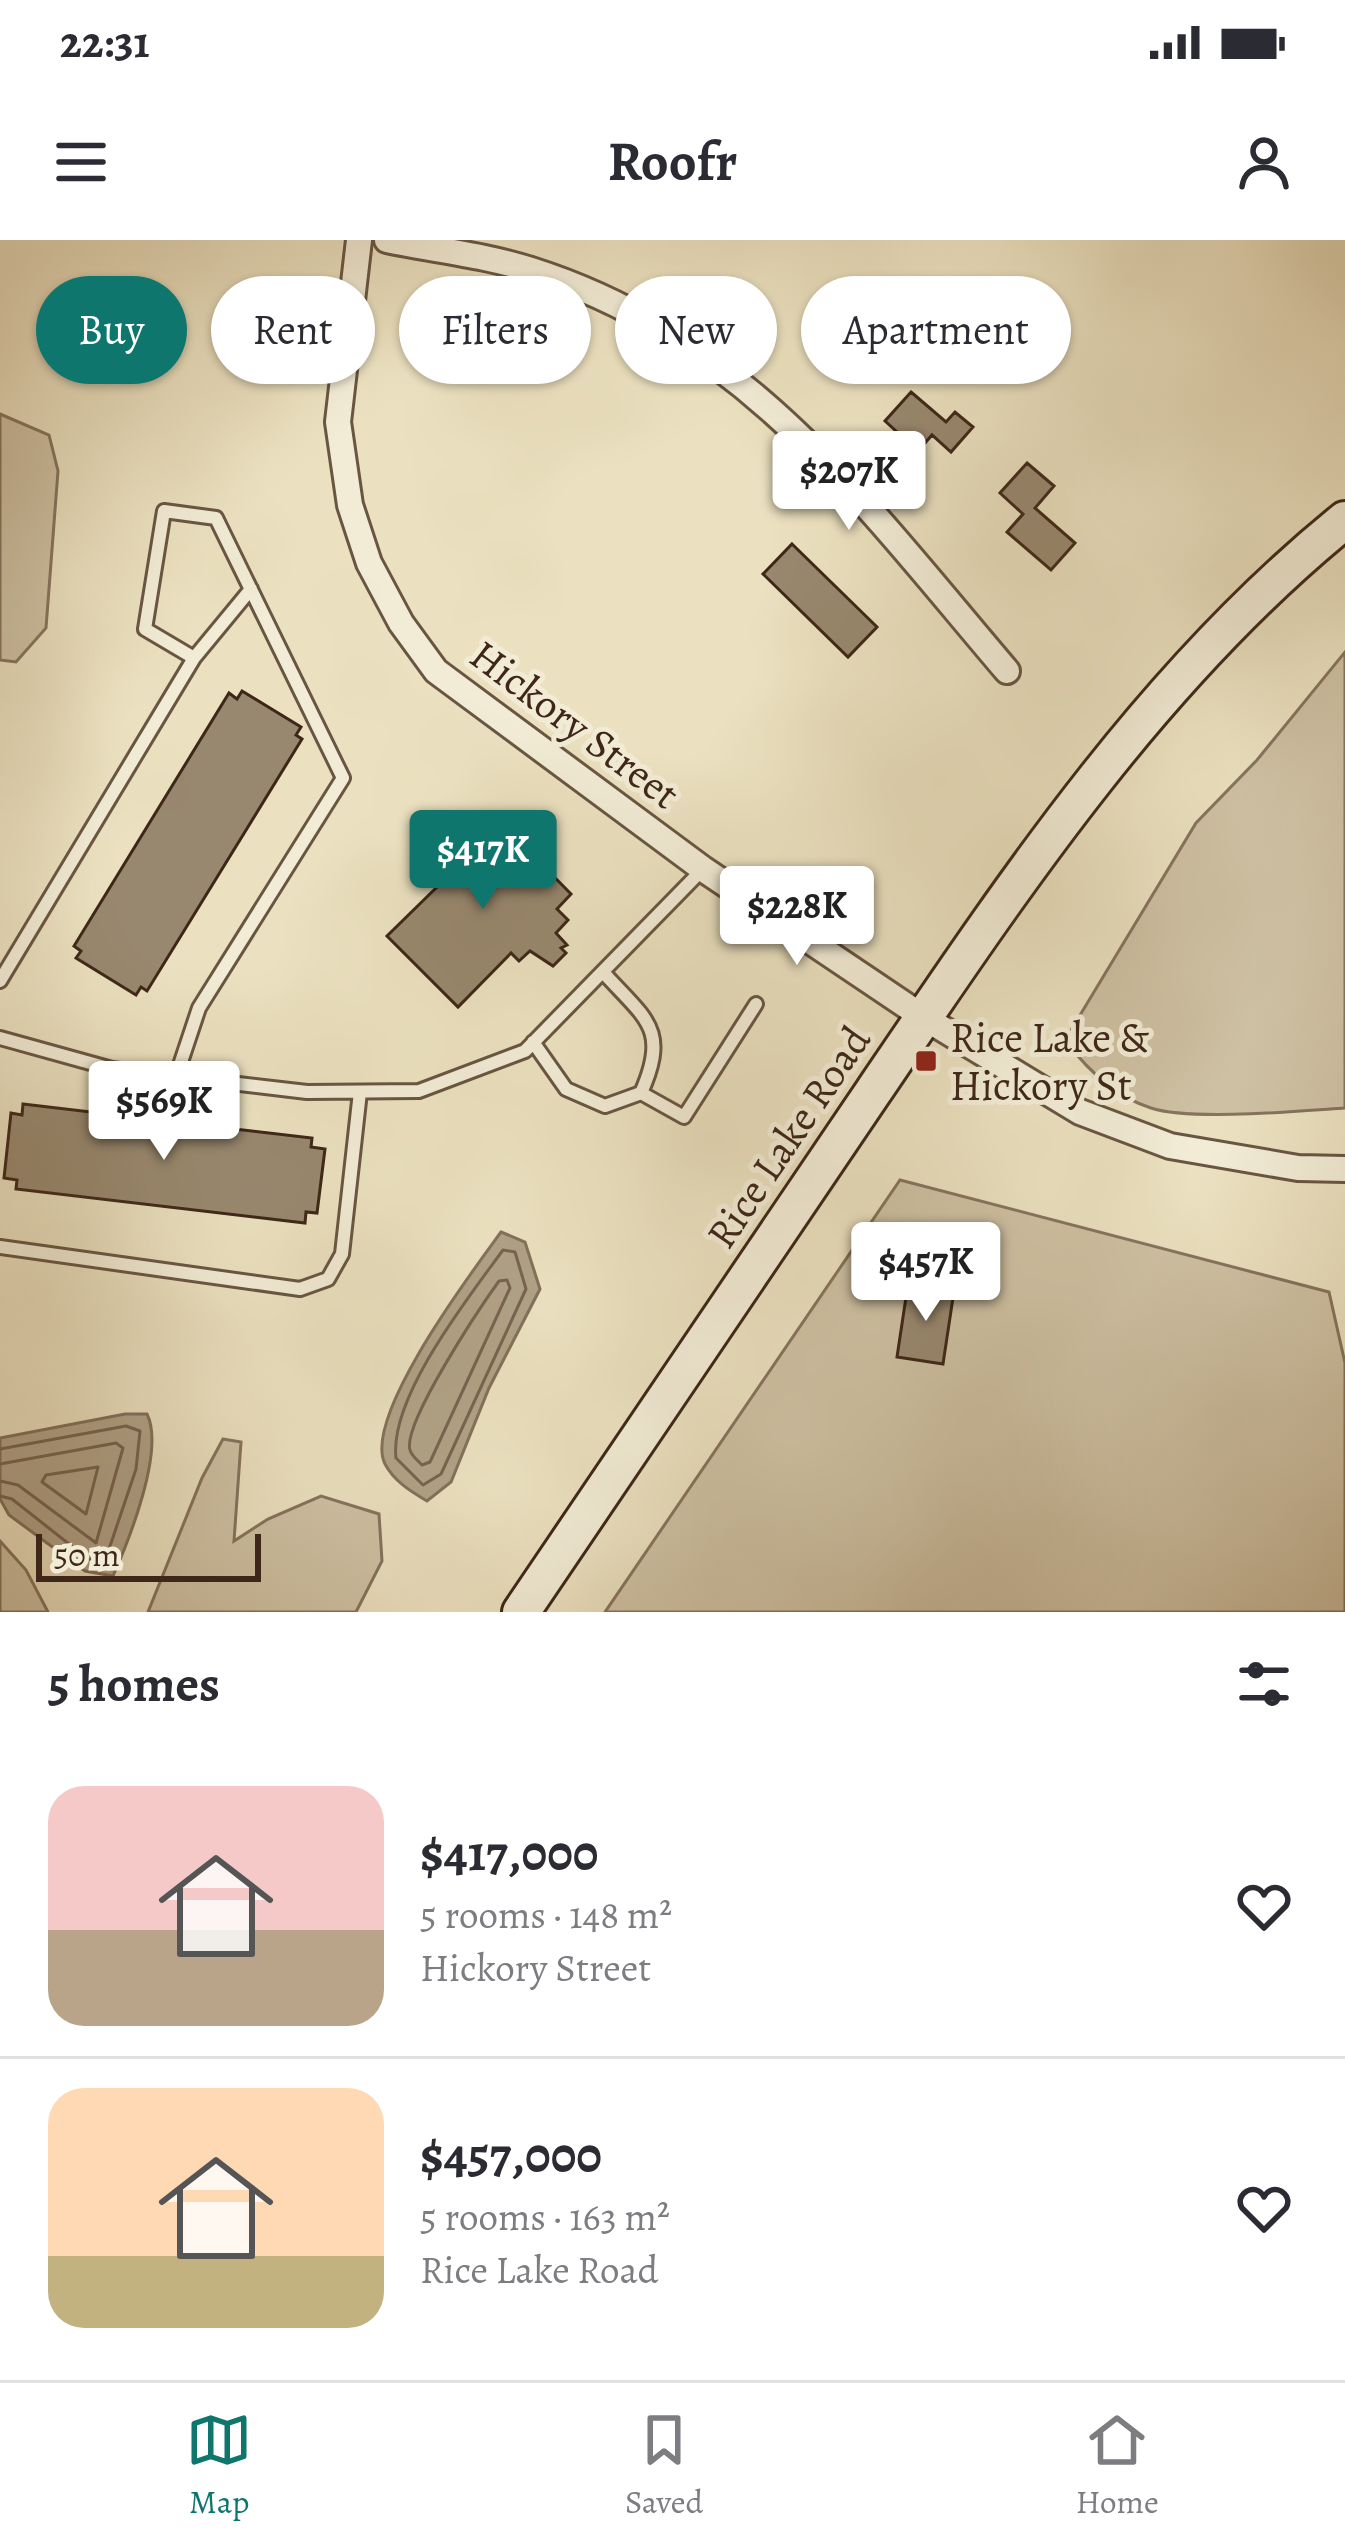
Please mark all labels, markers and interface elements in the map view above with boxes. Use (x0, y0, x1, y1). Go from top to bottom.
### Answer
text: 22:31 (60, 11, 150, 73)
text: Roofr (608, 125, 737, 199)
icon: menu (48, 129, 114, 195)
icon: person (1231, 129, 1297, 195)
chip: Buy (36, 276, 187, 384)
chip: Rent (211, 276, 375, 384)
chip: Filters (399, 276, 591, 384)
chip: New (615, 276, 777, 384)
chip: Apartment (801, 276, 1071, 384)
pin: $207K (765, 431, 933, 533)
text: $207K (800, 443, 898, 496)
street label: Hickory Street (458, 626, 692, 822)
pin: $417K (399, 810, 567, 912)
text: $417K (437, 822, 529, 875)
pin: $228K (713, 866, 881, 968)
text: $228K (747, 878, 847, 931)
place label: Rice Lake & Hickory St (950, 1009, 1149, 1114)
street label: Rice Lake Road (693, 1014, 884, 1259)
marker: Rice Lake & Hickory St (913, 1048, 939, 1074)
pin: $569K (80, 1061, 248, 1163)
text: $569K (116, 1073, 212, 1126)
pin: $457K (842, 1222, 1010, 1324)
text: $457K (878, 1234, 974, 1287)
scale bar (36, 1528, 261, 1581)
text: 50 m (54, 1532, 120, 1577)
text: 5 homes (48, 1649, 220, 1719)
icon: filters (1231, 1651, 1297, 1717)
text: $417,000 (420, 1818, 598, 1888)
icon: home (144, 1834, 288, 1978)
icon: heart (1231, 1873, 1297, 1939)
text: 5 rooms · 148 m² (420, 1888, 672, 1941)
text: Hickory Street (420, 1941, 651, 1994)
text: $457,000 (420, 2120, 602, 2190)
icon: home (144, 2136, 288, 2280)
icon: heart (1231, 2175, 1297, 2241)
text: 5 rooms · 163 m² (420, 2190, 670, 2243)
text: Rice Lake Road (420, 2243, 659, 2296)
tab: Map (186, 2407, 252, 2524)
tab: Saved (625, 2407, 703, 2524)
tab: Home (1076, 2407, 1159, 2524)

